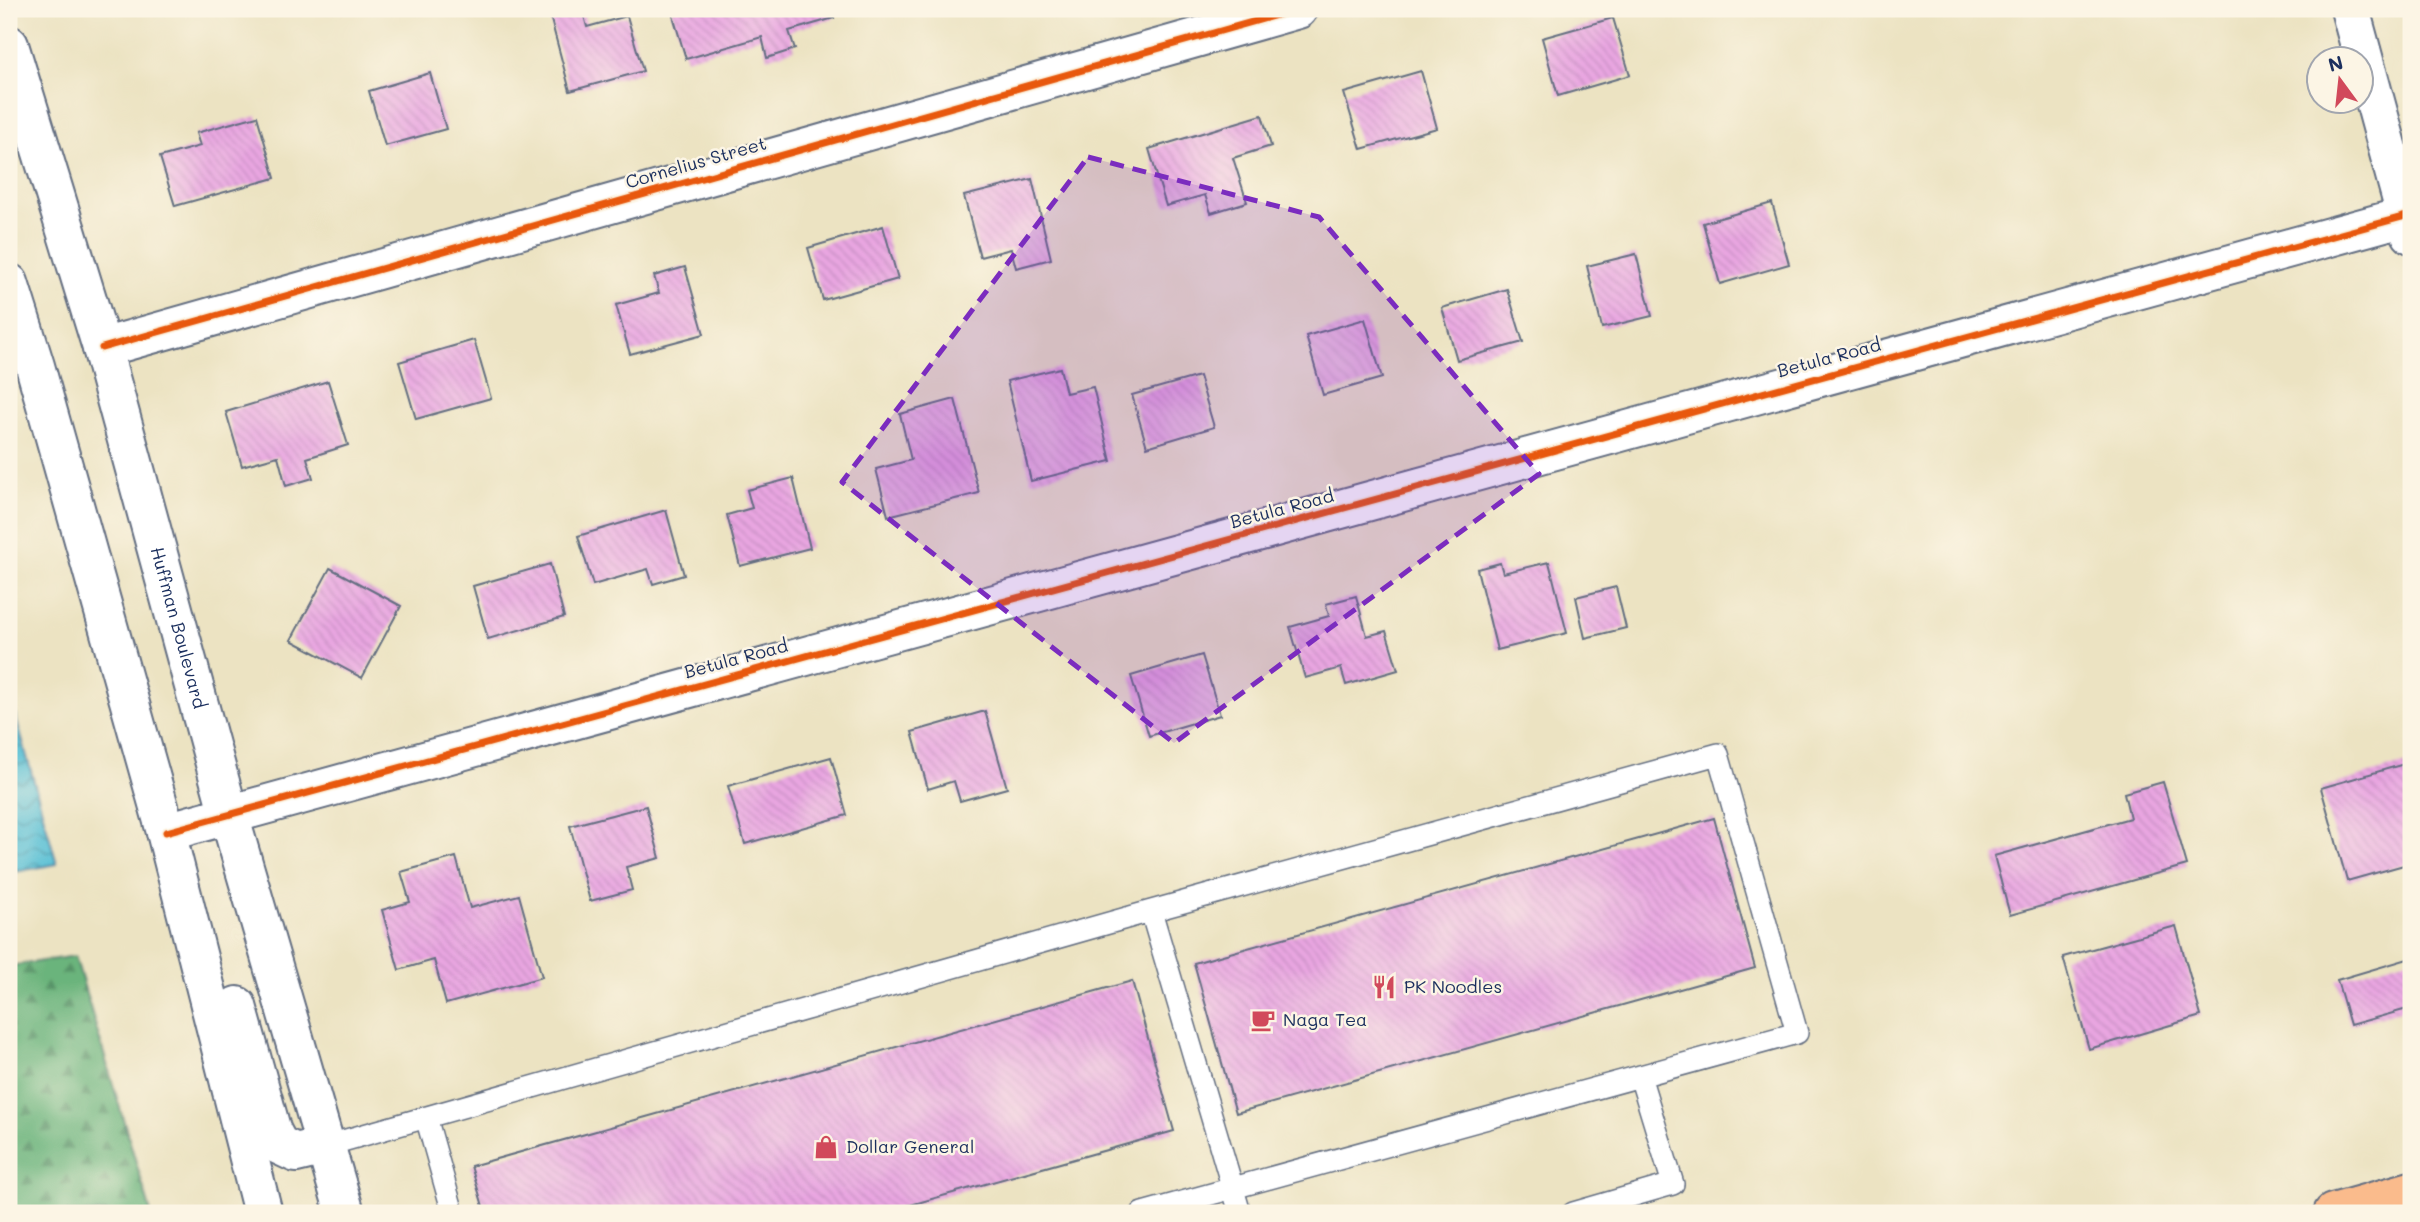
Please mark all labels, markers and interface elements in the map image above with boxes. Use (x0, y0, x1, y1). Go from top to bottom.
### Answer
north arrow (2304, 46, 2374, 116)
text: N (2325, 49, 2346, 77)
street label: Cornelius Street (623, 130, 769, 194)
street label: Betula Road (1774, 332, 1883, 382)
street label: Betula Road (1227, 483, 1336, 533)
street label: Huffman Boulevard (146, 544, 213, 711)
street label: Betula Road (681, 633, 790, 683)
restaurant icon: PK Noodles (1370, 973, 1398, 1001)
place label: PK Noodles (1404, 974, 1502, 998)
cafe icon: Naga Tea (1249, 1006, 1277, 1034)
place label: Naga Tea (1283, 1007, 1367, 1031)
shop icon: Dollar General (812, 1133, 840, 1161)
place label: Dollar General (846, 1134, 974, 1158)

